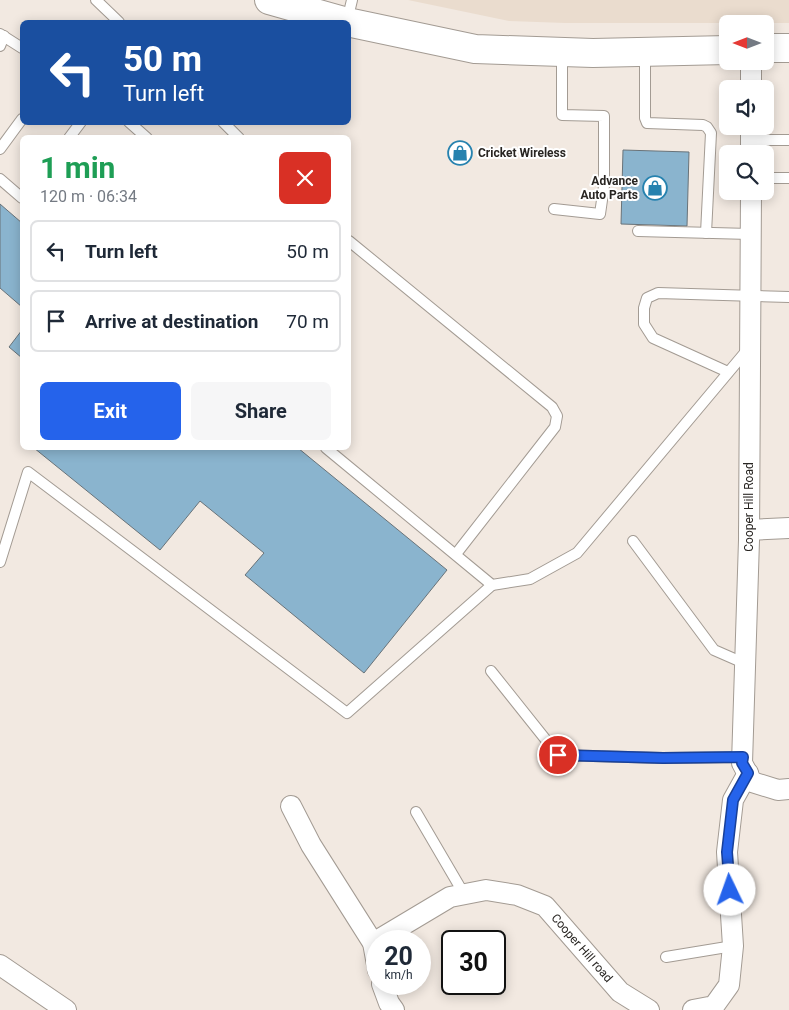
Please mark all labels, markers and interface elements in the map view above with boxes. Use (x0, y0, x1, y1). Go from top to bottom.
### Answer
north arrow (719, 15, 774, 70)
map controls (719, 15, 774, 200)
text: 50 m (123, 39, 202, 80)
icon: left (40, 40, 105, 105)
button: sound (719, 80, 774, 135)
text: Turn left (123, 81, 204, 106)
shop icon: Cricket Wireless (447, 140, 473, 166)
button: search (719, 145, 774, 200)
place label: Cricket Wireless (478, 146, 566, 160)
text: 1 min (40, 150, 115, 185)
button: close (279, 152, 331, 204)
place label: Advance Auto Parts (581, 174, 639, 202)
shop icon: Advance Auto Parts (642, 175, 668, 201)
text: 120 m · 06:34 (40, 187, 137, 206)
icon: left (42, 237, 70, 265)
text: Turn left (85, 240, 158, 263)
text: 50 m (286, 240, 329, 263)
icon: arrive (42, 307, 70, 335)
text: Arrive at destination (85, 310, 258, 333)
text: 70 m (286, 310, 329, 333)
button: Exit (40, 382, 181, 440)
button: Share (191, 382, 331, 440)
street label: Cooper Hill Road (742, 462, 756, 552)
pin (537, 734, 579, 776)
icon: arrive (544, 741, 572, 769)
position arrow (703, 863, 755, 915)
street label: Cooper Hill road (548, 911, 616, 985)
speed limit sign: 30 (441, 930, 506, 995)
text: 20 (384, 942, 413, 971)
text: km/h (384, 968, 413, 982)

